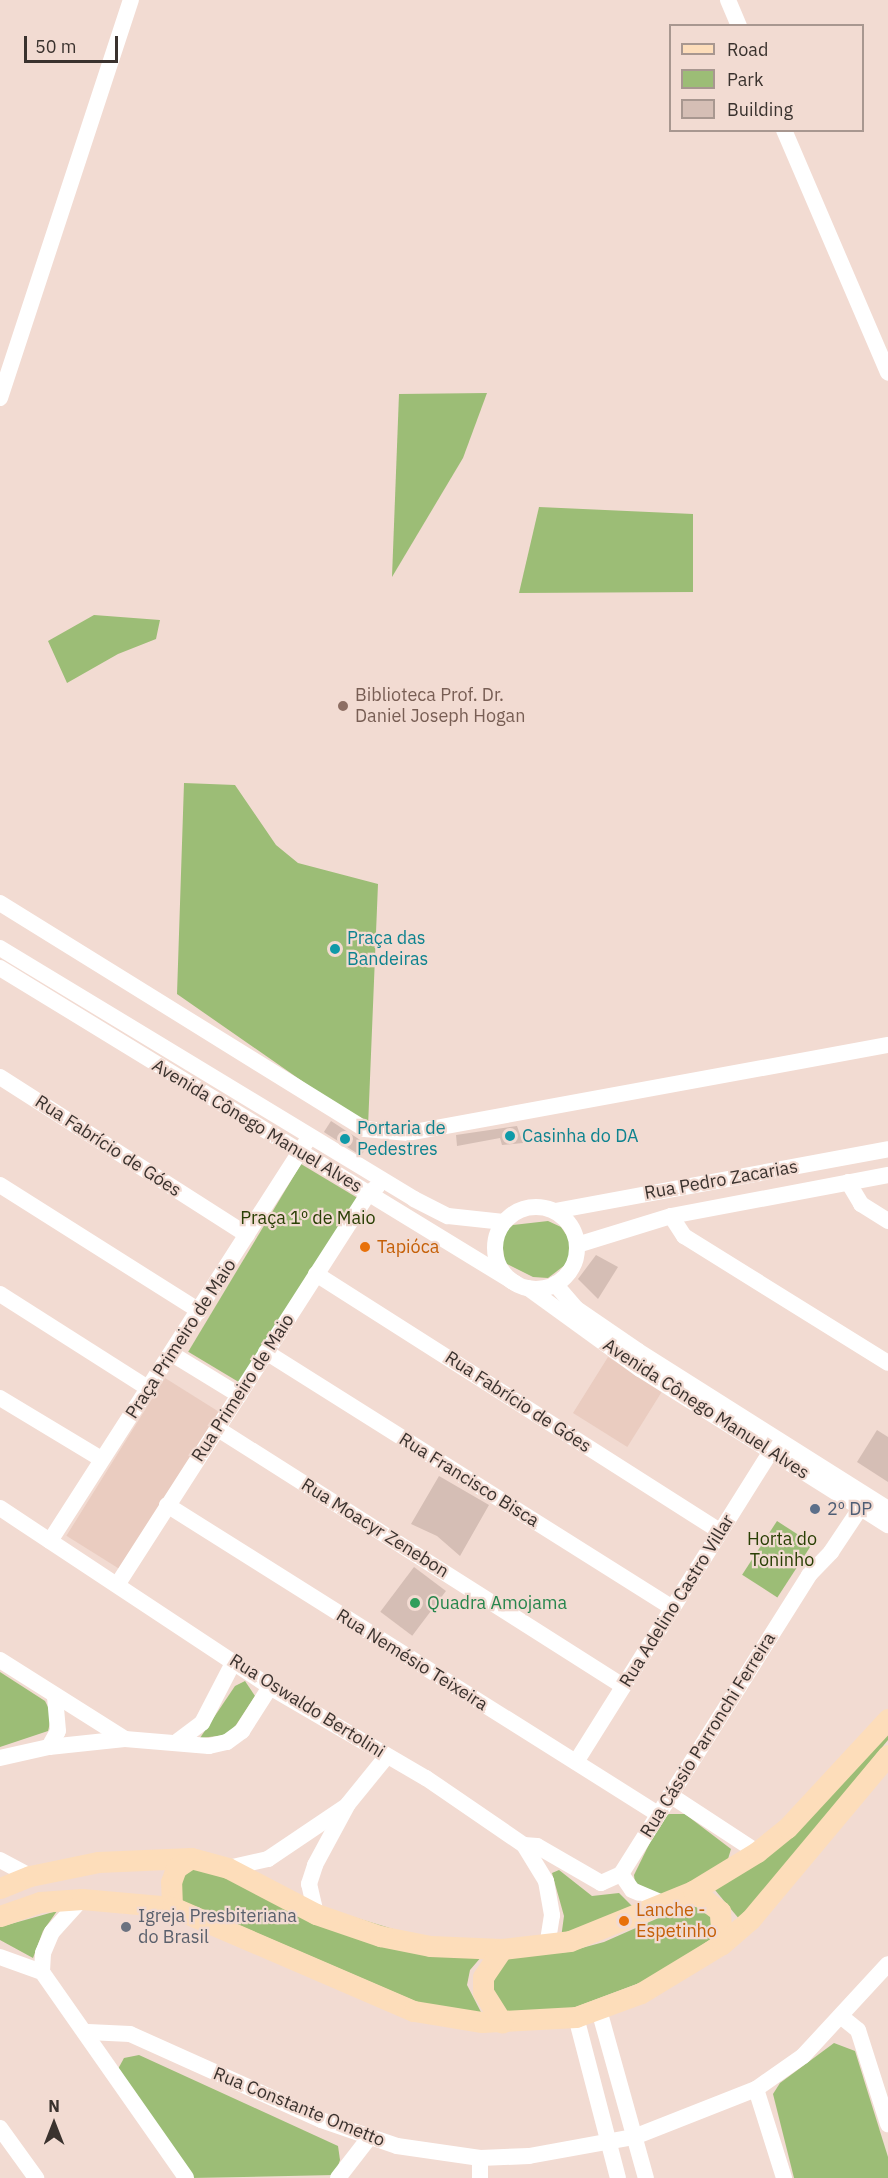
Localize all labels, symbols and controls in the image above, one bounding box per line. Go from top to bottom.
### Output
scale bar [27,24,122,62]
legend [669,24,864,132]
text: 50 m [35,35,77,58]
text: Road [727,38,768,61]
text: Park [727,68,763,91]
text: Building [727,98,793,121]
place label: Biblioteca Prof. Dr. Daniel Joseph Hogan [355,685,525,728]
marker: Biblioteca Prof. Dr. Daniel Joseph Hogan [336,699,350,713]
place label: Praça das Bandeiras [347,928,428,970]
marker: Praça das Bandeiras [328,942,342,956]
street label: Avenida Cônego Manuel Alves [148,1055,366,1197]
street label: Rua Fabrício de Góes [31,1091,185,1201]
place label: Portaria de Pedestres [357,1118,446,1160]
place label: Casinha do DA [522,1125,639,1147]
marker: Casinha do DA [503,1129,517,1143]
marker: Portaria de Pedestres [338,1132,352,1146]
street label: Rua Pedro Zacarias [643,1156,799,1204]
park label: Praça 1º de Maio [240,1207,376,1229]
place label: Tapióca [377,1236,439,1258]
marker: Tapióca [358,1240,372,1254]
street label: Praça Primeiro de Maio [121,1255,241,1423]
street label: Rua Primeiro de Maio [187,1310,299,1466]
street label: Avenida Cônego Manuel Alves [599,1334,813,1484]
street label: Rua Fabrício de Góes [441,1347,595,1457]
street label: Rua Francisco Bisca [395,1428,543,1532]
street label: Rua Moacyr Zenebon [297,1474,453,1582]
place label: 2º DP [827,1498,872,1520]
marker: 2º DP [808,1502,822,1516]
street label: Rua Adelino Castro Villar [615,1511,739,1691]
park label: Horta do Toninho [747,1529,817,1572]
place label: Quadra Amojama [427,1592,567,1614]
marker: Quadra Amojama [408,1596,422,1610]
street label: Rua Nemésio Teixeira [332,1605,492,1715]
street label: Rua Cássio Parronchi Ferreira [636,1629,780,1841]
street label: Rua Oswaldo Bertolini [226,1650,388,1762]
place label: Lanche - Espetinho [636,1900,717,1942]
place label: Igreja Presbiteriana do Brasil [138,1906,297,1948]
marker: Lanche - Espetinho [617,1914,631,1928]
marker: Igreja Presbiteriana do Brasil [119,1920,133,1934]
street label: Rua Constante Ometto [210,2063,388,2151]
north arrow [24,2094,84,2154]
text: N [48,2096,60,2116]

